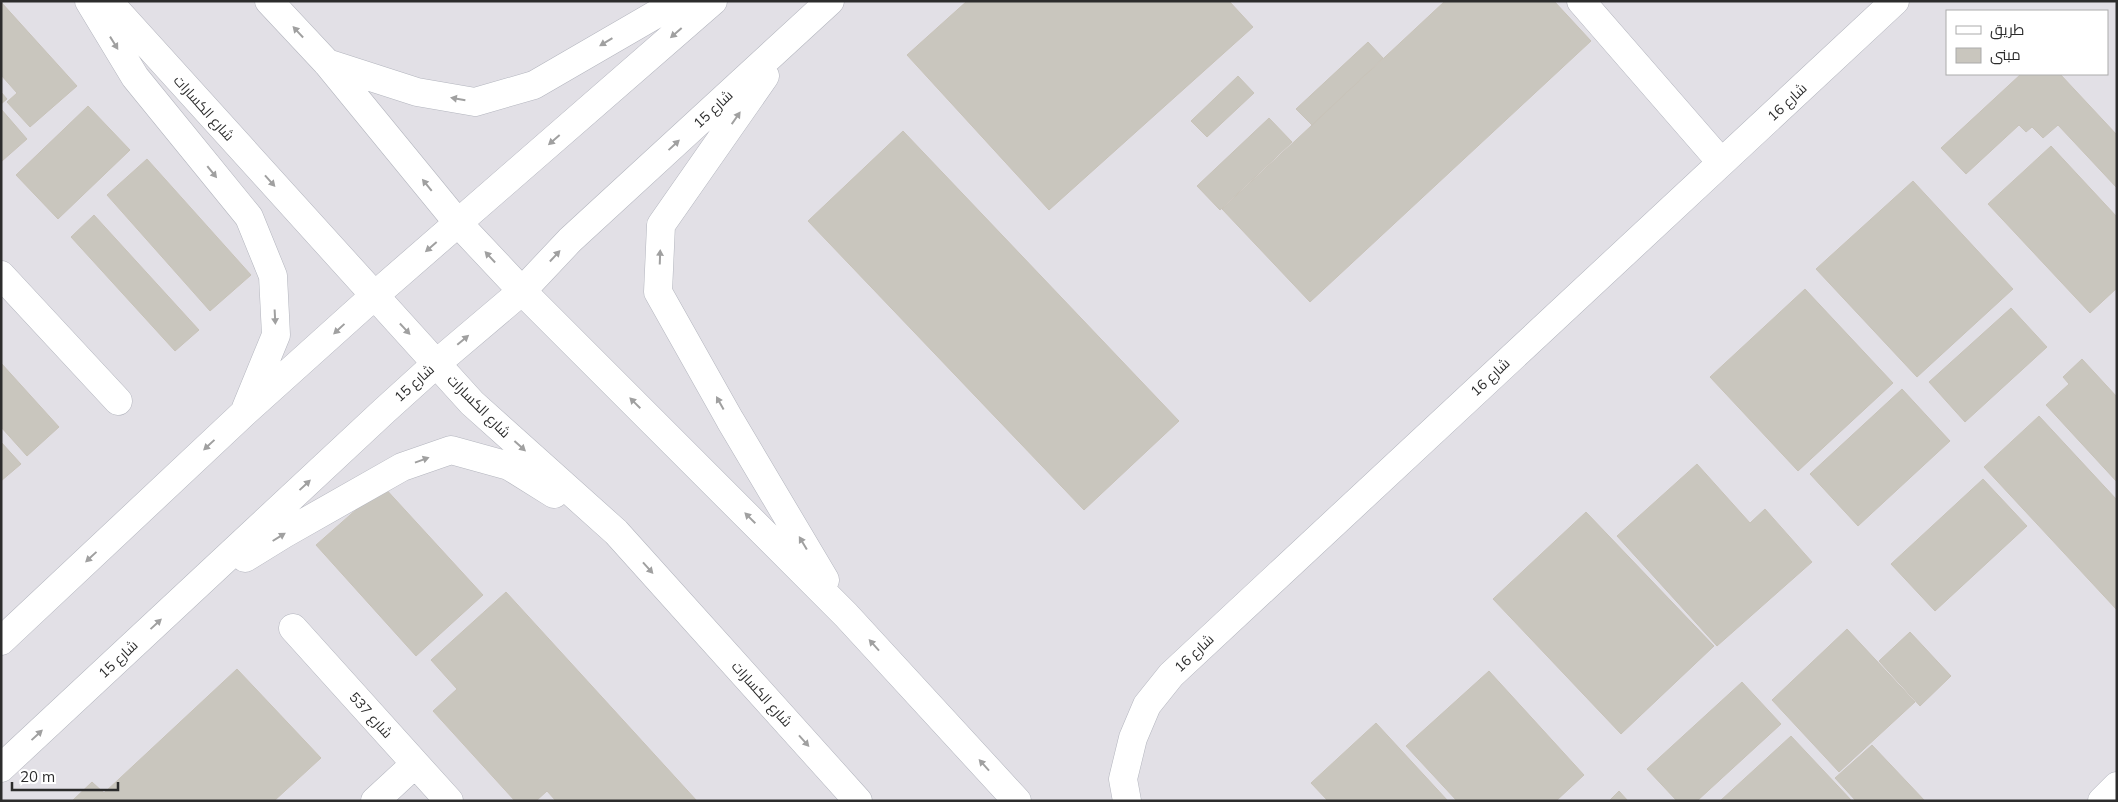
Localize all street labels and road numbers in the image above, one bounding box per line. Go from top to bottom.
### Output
street label: شارع الكسارات [170,71,238,145]
street label: شارع 16 [1763,79,1811,125]
street label: شارع 15 [689,86,737,132]
street label: شارع 16 [1466,354,1514,400]
street label: شارع 15 [390,360,438,406]
street label: شارع الكسارات [444,371,514,441]
street label: شارع 16 [1170,630,1218,676]
street label: شارع 15 [94,636,142,682]
street label: شارع الكسارات [728,657,796,731]
street label: شارع 537 [346,688,396,742]

